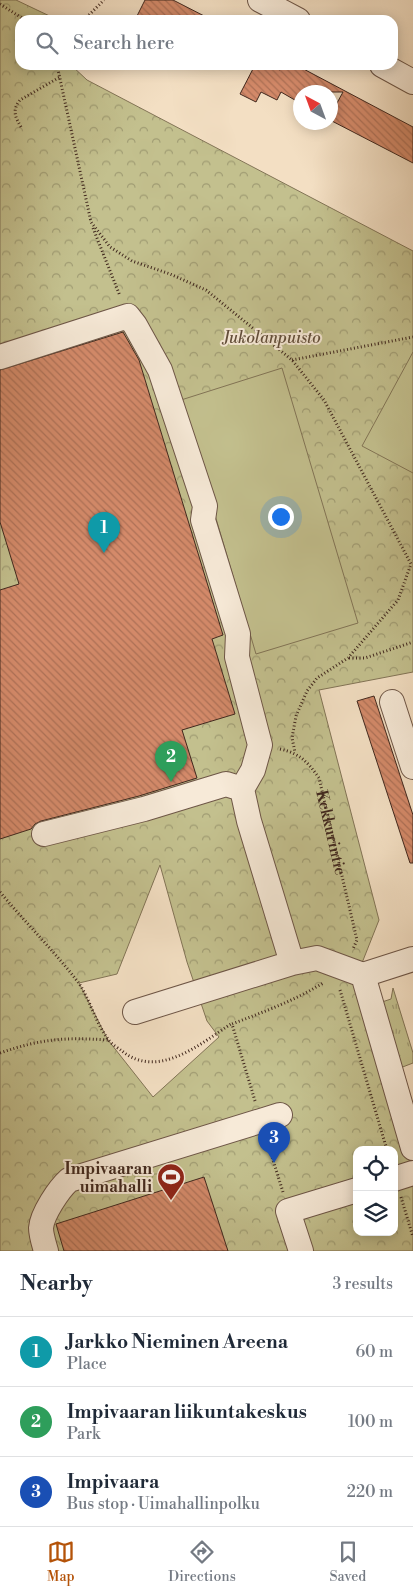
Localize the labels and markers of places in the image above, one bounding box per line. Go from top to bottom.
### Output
pin: 1 [88,512,120,553]
pin: 2 [155,741,187,782]
pin: 3 [258,1122,290,1163]
place label: Impivaaran uimahalli [65,1159,152,1197]
sports icon: Impivaaran uimahalli [156,1162,186,1201]

